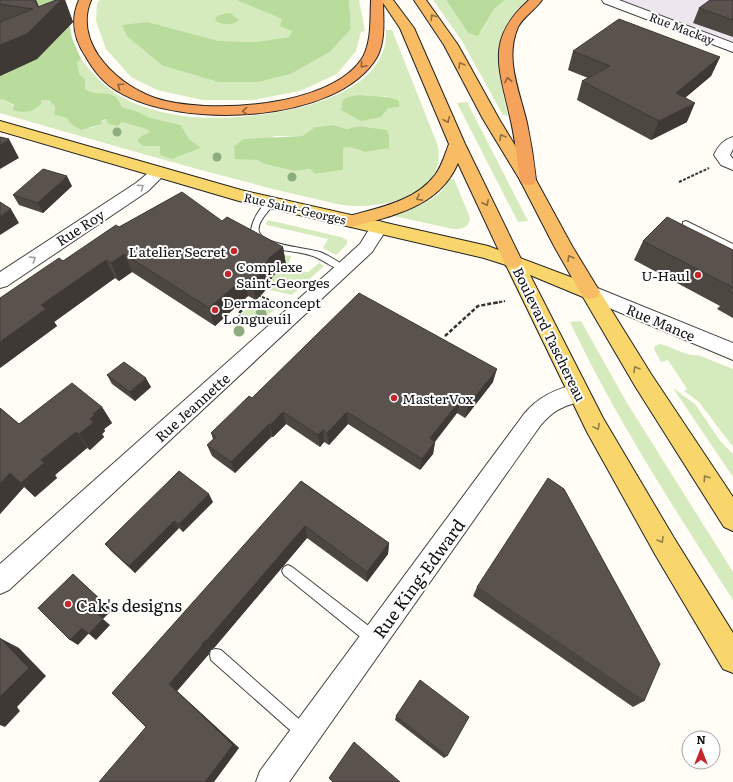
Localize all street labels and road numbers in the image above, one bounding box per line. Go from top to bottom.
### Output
street label: Rue Mackay [647,7,717,49]
street label: Rue Saint-Georges [242,187,348,229]
street label: Rue Roy [52,203,109,250]
street label: Boulevard Taschereau [509,263,591,405]
street label: Rue Mance [623,299,699,345]
street label: Rue Jeannette [150,368,234,446]
street label: Rue King-Edward [366,513,470,643]

